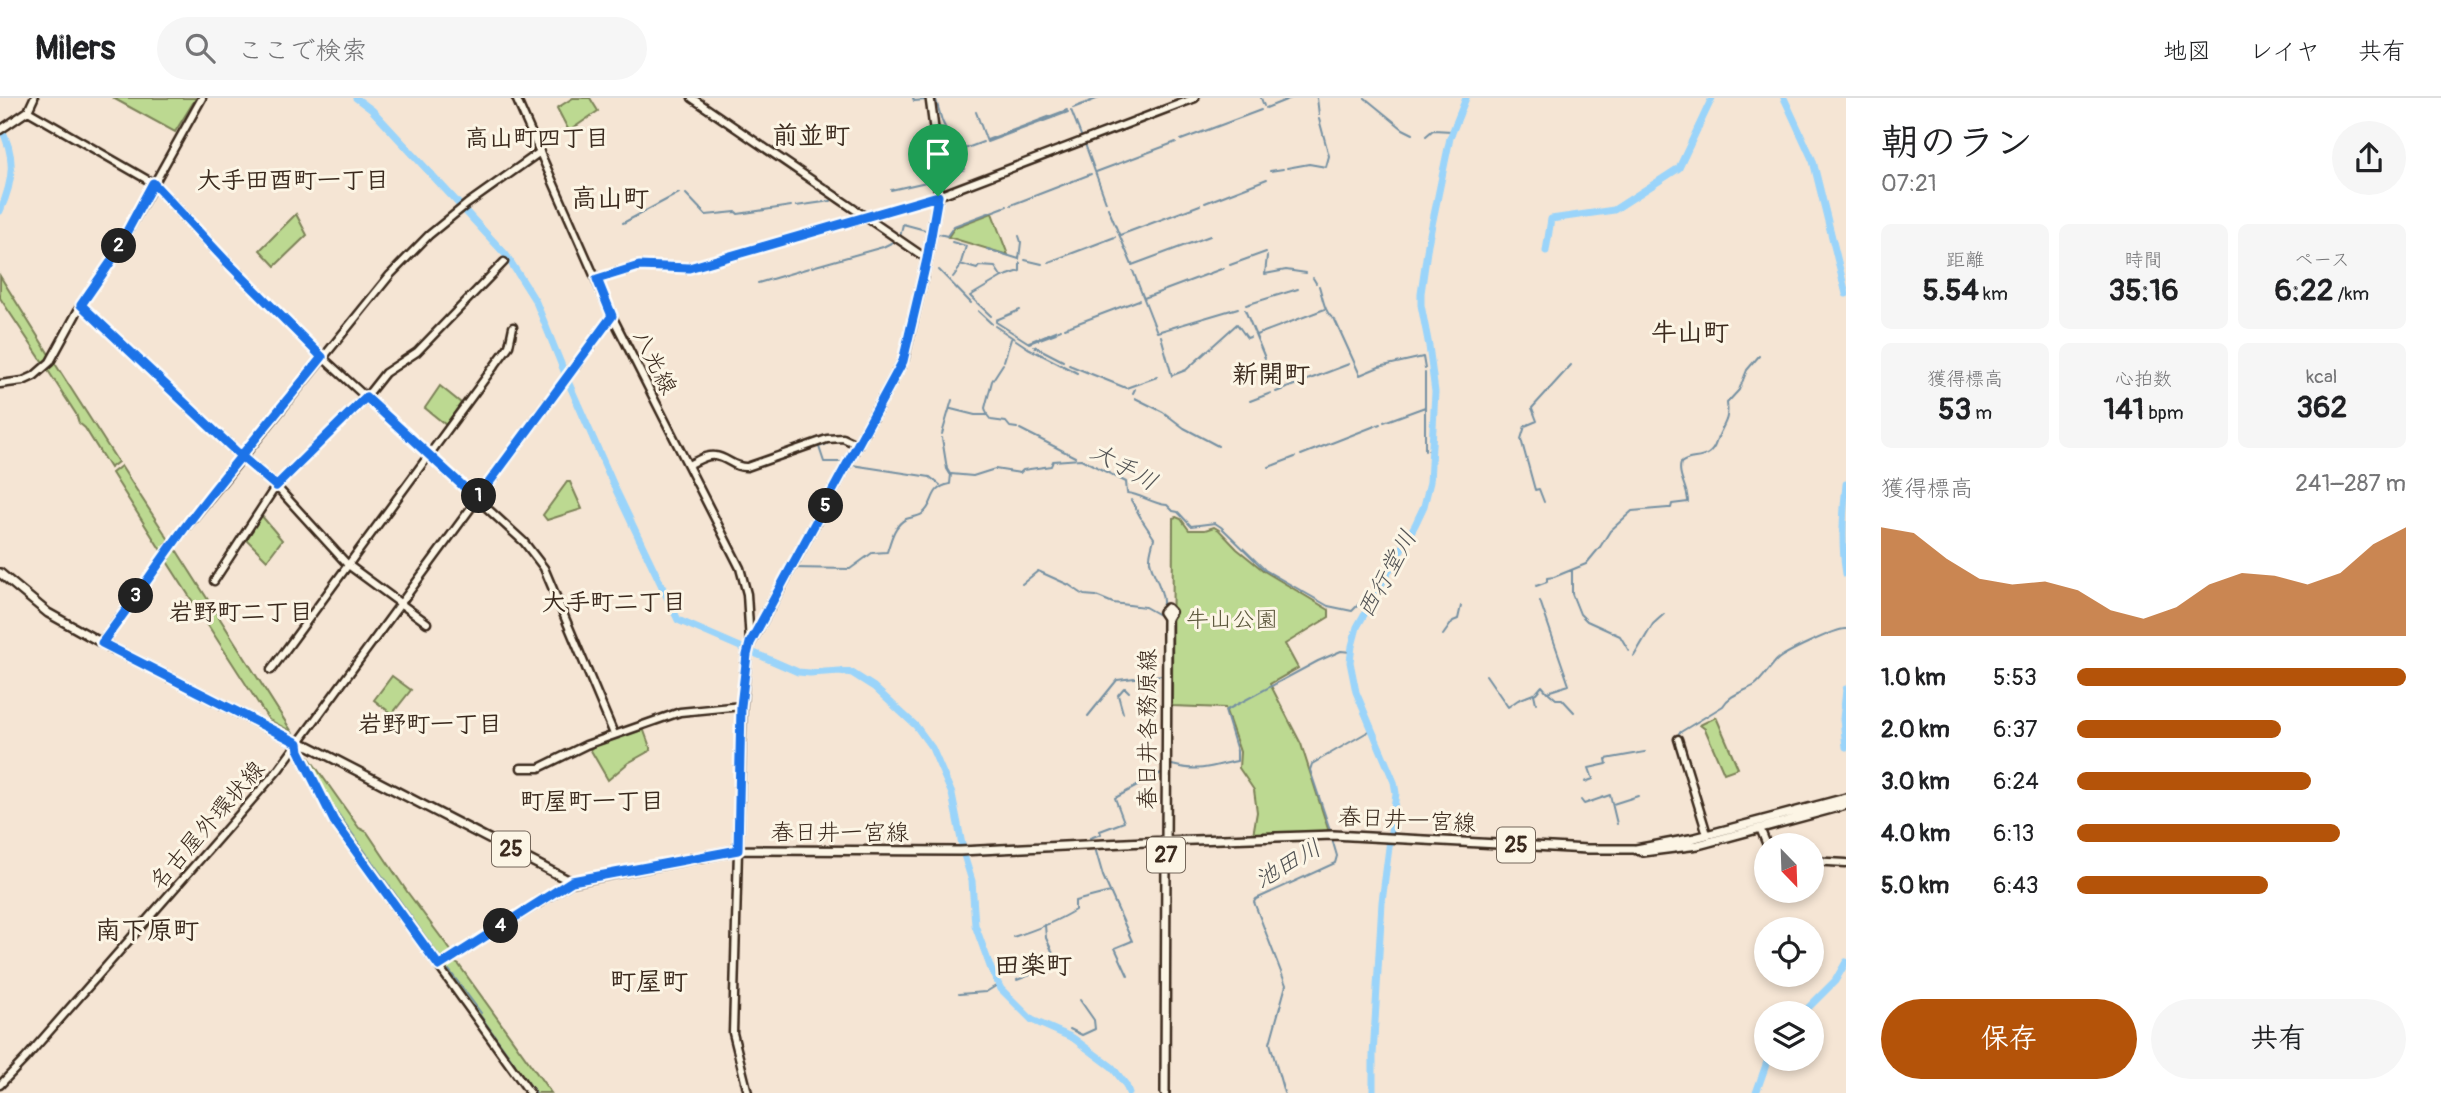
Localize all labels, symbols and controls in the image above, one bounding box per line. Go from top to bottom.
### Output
search box [157,17,647,80]
text: Milers [35,28,115,69]
icon: search [181,29,219,67]
text: ここで検索 [237,35,367,67]
text: 地図 [2163,37,2211,66]
text: レイヤ [2249,37,2320,66]
text: 共有 [2358,37,2406,66]
text: 朝のラン [1881,119,2033,167]
district label: 前並町 [772,120,850,152]
button: share [2332,121,2406,195]
district label: 高山町四丁目 [465,124,609,153]
pin [908,124,968,196]
icon: arrive [919,135,957,173]
district label: 大手田酉町一丁目 [197,166,389,195]
text: 07:21 [1881,169,1937,198]
district label: 高山町 [571,183,649,215]
pin: 2 [102,228,136,264]
text: 2 [113,233,124,257]
text: 距離 [1946,248,1984,272]
text: 時間 [2124,248,2163,272]
text: ペース [2294,248,2350,272]
text: 5.54 [1922,272,1979,309]
text: 35:16 [2108,272,2179,309]
text: 6:22 [2274,272,2333,309]
text: km [1979,282,2008,306]
text: /km [2333,282,2369,306]
district label: 牛山町 [1651,317,1729,349]
street label: 八光線 [626,325,684,399]
district label: 新開町 [1232,359,1310,391]
text: kcal [2306,365,2337,389]
text: 獲得標高 [1927,367,2003,391]
text: 心拍数 [2115,367,2172,391]
text: 362 [2296,389,2347,426]
text: 53 [1938,391,1971,428]
text: 141 [2103,391,2144,428]
text: m [1971,401,1992,425]
text: bpm [2144,401,2184,425]
water label: 大手川 [1085,437,1163,497]
text: 241–287 m [2295,469,2406,498]
text: 獲得標高 [1881,474,1973,503]
pin: 1 [462,478,496,514]
text: 1 [475,483,482,507]
pin: 5 [808,488,844,524]
text: 5 [820,493,831,517]
water label: 西行堂川 [1351,525,1423,623]
pin: 3 [118,578,154,614]
text: 3 [130,583,141,607]
district label: 大手町二丁目 [542,588,686,617]
district label: 岩野町二丁目 [169,598,313,627]
park label: 牛山公園 [1186,605,1278,634]
street label: 春日井各務原線 [1133,649,1162,810]
text: 1.0 km [1881,663,1946,692]
text: 5:53 [1993,663,2037,692]
district label: 岩野町一丁目 [358,710,502,739]
text: 2.0 km [1881,715,1950,744]
text: 6:37 [1993,715,2038,744]
street label: 名古屋外環状線 [143,755,271,895]
text: 3.0 km [1881,767,1950,796]
text: 6:24 [1993,767,2039,796]
district label: 町屋町一丁目 [520,787,664,816]
street label: 春日井一宮線 [1337,802,1477,838]
street label: 春日井一宮線 [771,818,909,847]
text: 4.0 km [1881,819,1950,848]
text: 6:13 [1993,819,2034,848]
road number: 25 [1497,828,1535,862]
road number: 25 [492,832,530,866]
water label: 池田川 [1250,833,1326,895]
north arrow [1754,833,1824,903]
map controls [1754,833,1824,1071]
road number: 27 [1147,838,1185,872]
text: 5.0 km [1881,871,1949,900]
text: 6:43 [1993,871,2039,900]
pin: 4 [484,908,518,944]
text: 4 [495,913,506,937]
district label: 南下原町 [95,915,199,947]
button: locate [1754,917,1824,987]
district label: 田楽町 [994,950,1072,982]
district label: 町屋町 [610,966,688,998]
button: 保存 [1881,999,2137,1079]
button: 共有 [2151,999,2406,1079]
button: layers [1754,1001,1824,1071]

